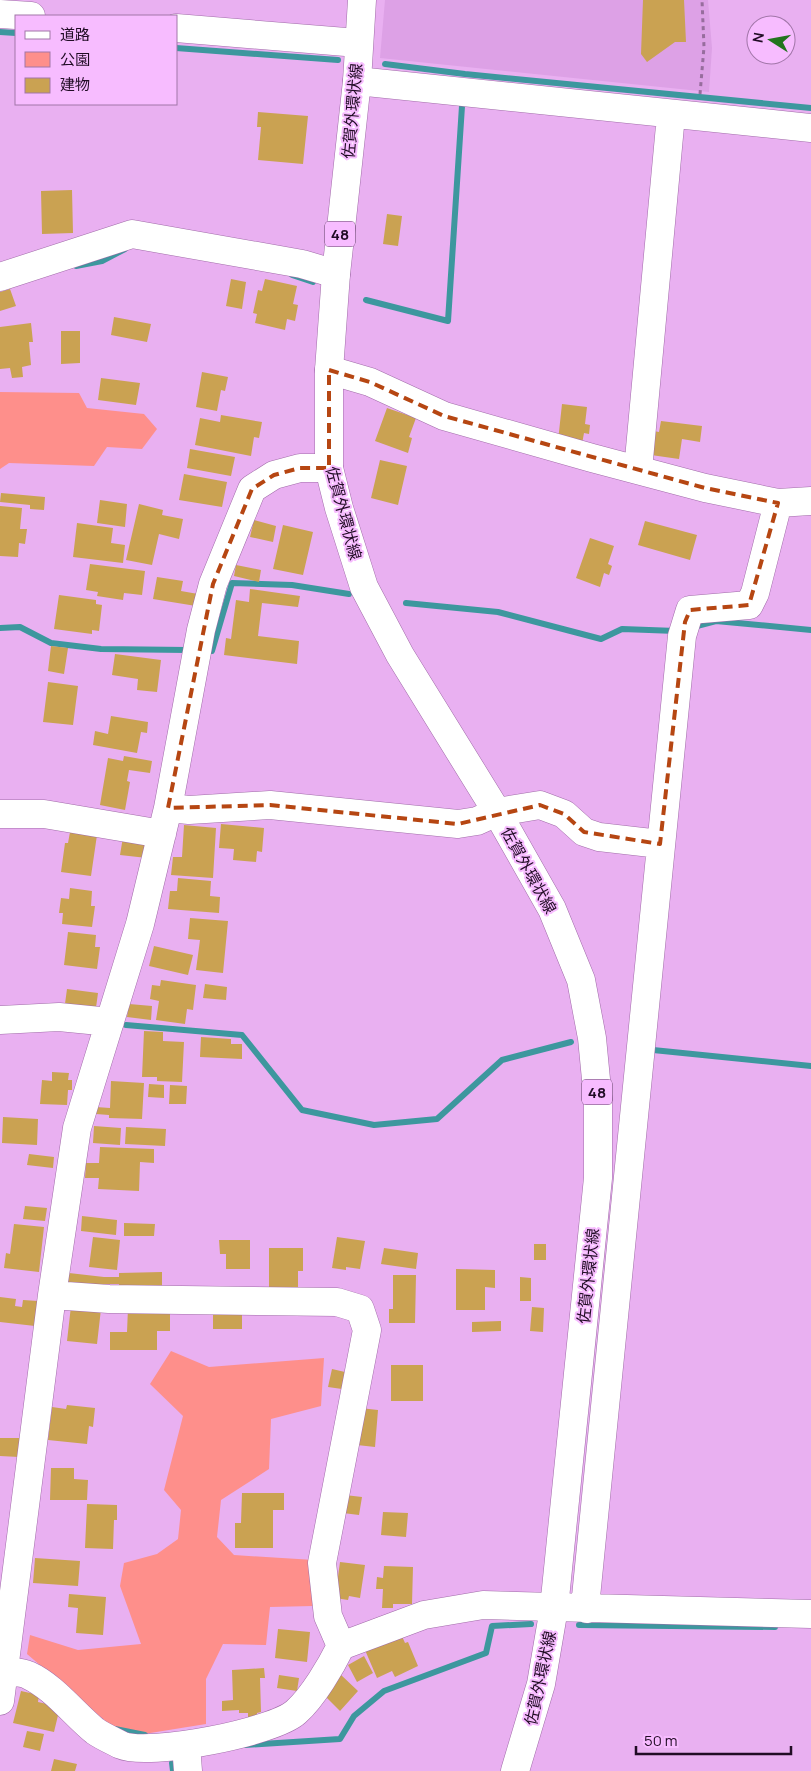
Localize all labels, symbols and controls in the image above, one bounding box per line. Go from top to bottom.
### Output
legend [15,15,178,105]
north arrow [746,15,796,65]
text: 道路 [60,24,90,45]
text: N [747,31,768,44]
text: 公園 [60,49,90,70]
street label: 佐賀外環状線 [337,62,367,160]
text: 建物 [60,74,90,95]
road number: 48 [325,222,355,246]
street label: 佐賀外環状線 [321,464,367,562]
street label: 佐賀外環状線 [496,823,562,917]
road number: 48 [582,1080,612,1104]
street label: 佐賀外環状線 [572,1227,604,1325]
street label: 佐賀外環状線 [519,1629,561,1727]
scale bar [636,1724,791,1756]
text: 50 m [644,1730,678,1751]

